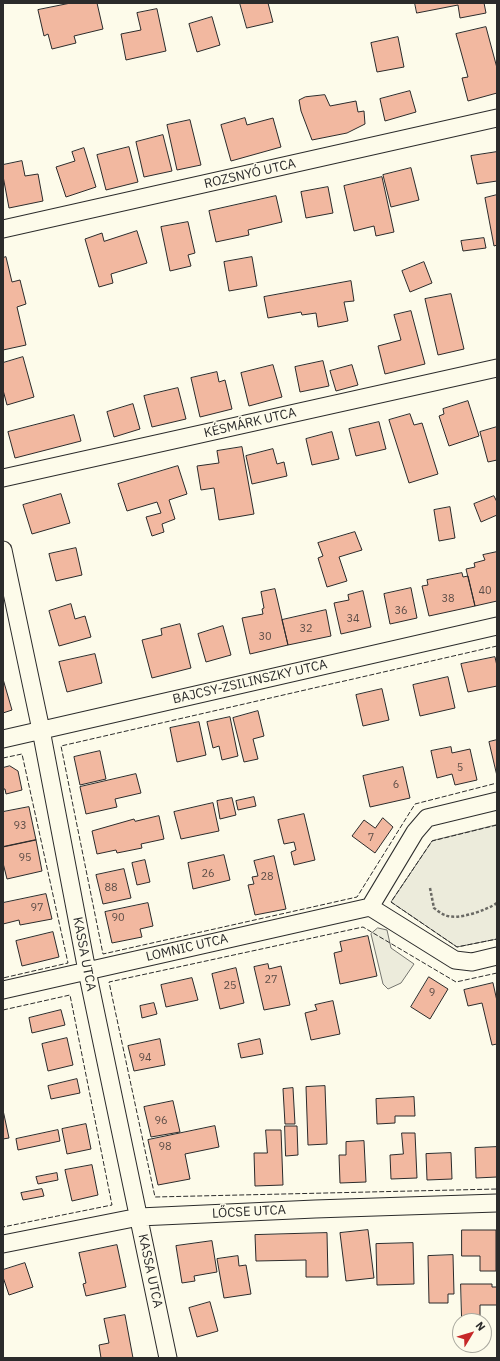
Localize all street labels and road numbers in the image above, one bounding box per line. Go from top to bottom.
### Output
street label: ROZSNYÓ UTCA [203,156,297,192]
street label: KÉSMÁRK UTCA [202,405,298,441]
street label: BAJCSY-ZSILINSZKY UTCA [171,657,329,707]
street label: KASSA UTCA [69,916,99,992]
street label: LOMNIC UTCA [144,931,230,965]
street label: LŐCSE UTCA [212,1202,286,1222]
street label: KASSA UTCA [135,1233,165,1309]

